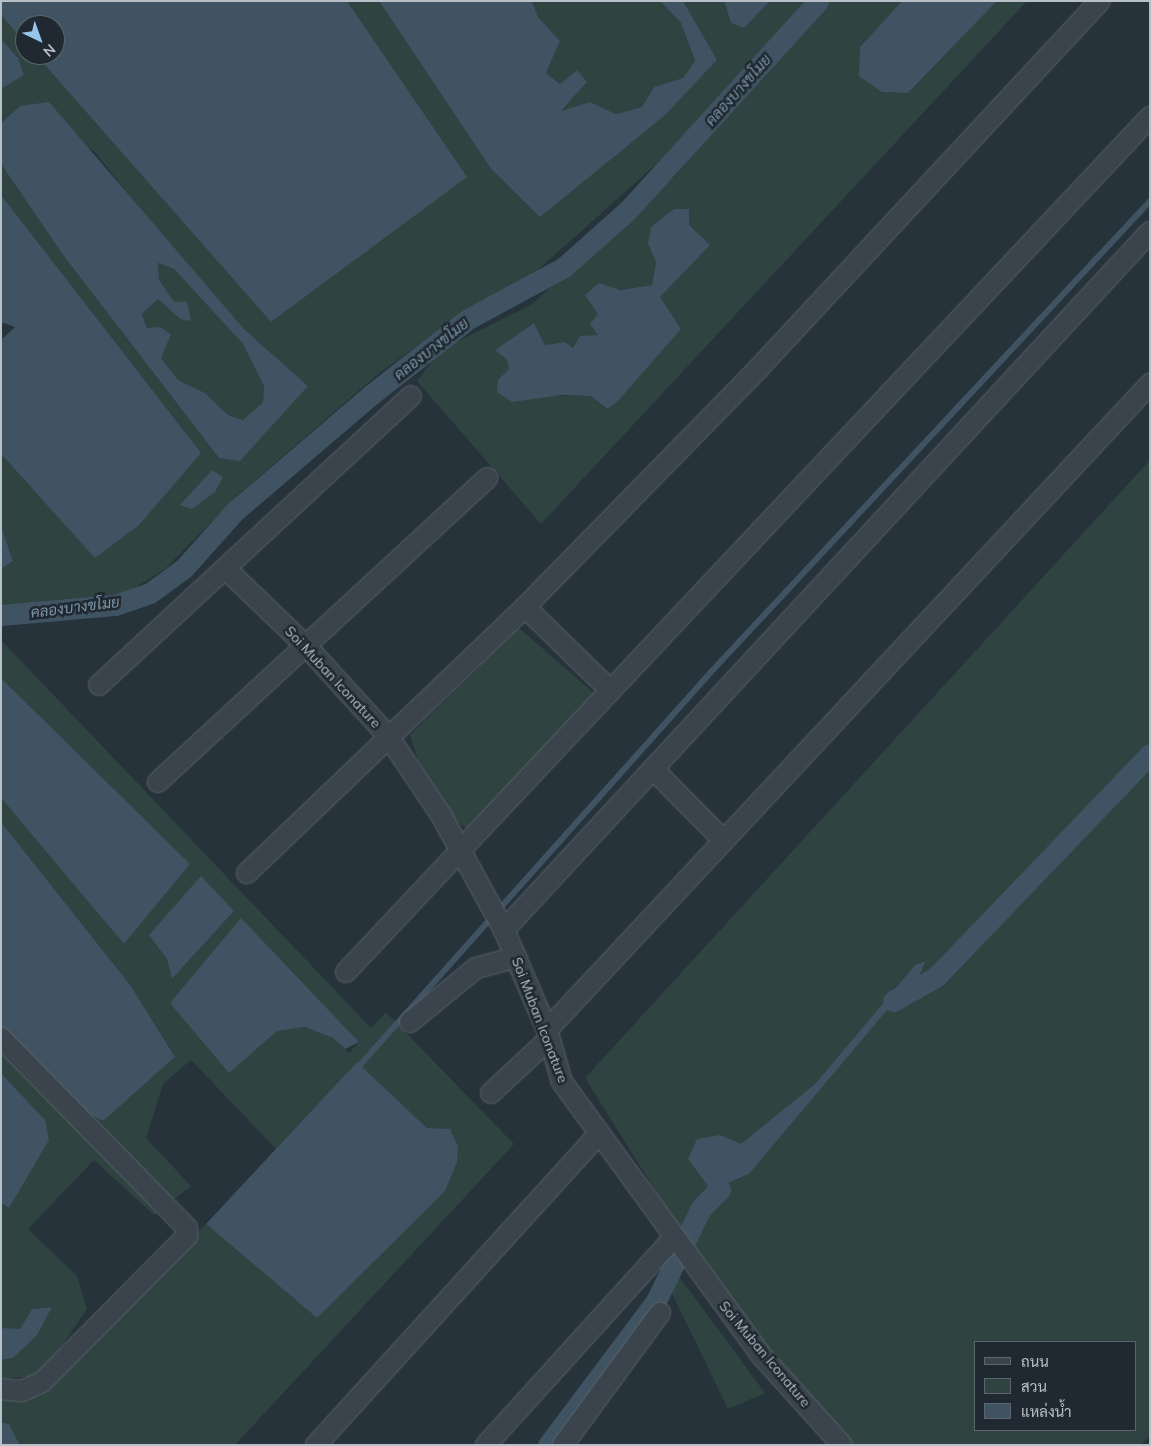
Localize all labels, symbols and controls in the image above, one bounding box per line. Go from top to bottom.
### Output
north arrow [15,15,65,65]
text: N [39,40,59,61]
water label: คลองบางขโมย [701,51,775,129]
water label: คลองบางขโมย [390,314,472,384]
water label: คลองบางขโมย [29,593,121,621]
street label: Soi Muban Iconature [281,623,385,731]
street label: Soi Muban Iconature [508,955,572,1085]
street label: Soi Muban Iconature [716,1298,814,1410]
legend [974,1341,1136,1431]
text: ถนน [1021,1352,1049,1371]
text: สวน [1021,1377,1047,1396]
text: แหล่งน้ำ [1021,1402,1072,1421]

